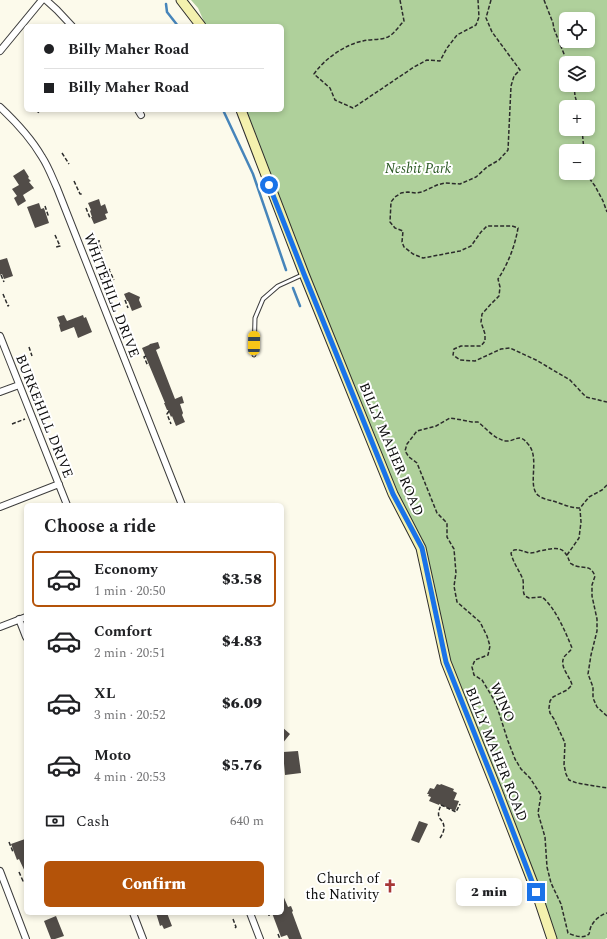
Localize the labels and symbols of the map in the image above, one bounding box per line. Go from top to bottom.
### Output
park label: Nesbit Park [385,158,452,179]
route start [260,176,278,194]
street label: WHITEHILL DRIVE [78,230,145,361]
car [248,331,260,355]
street label: BURKEHILL DRIVE [10,351,79,481]
street label: BILLY MAHER ROAD [354,379,429,519]
street label: WINO [484,679,521,726]
street label: BILLY MAHER ROAD [460,684,533,825]
place label: Church of the Nativity [306,868,380,905]
church icon: Church of the Nativity [382,878,398,894]
callout: 2 min [456,878,522,906]
route end [527,883,545,901]

